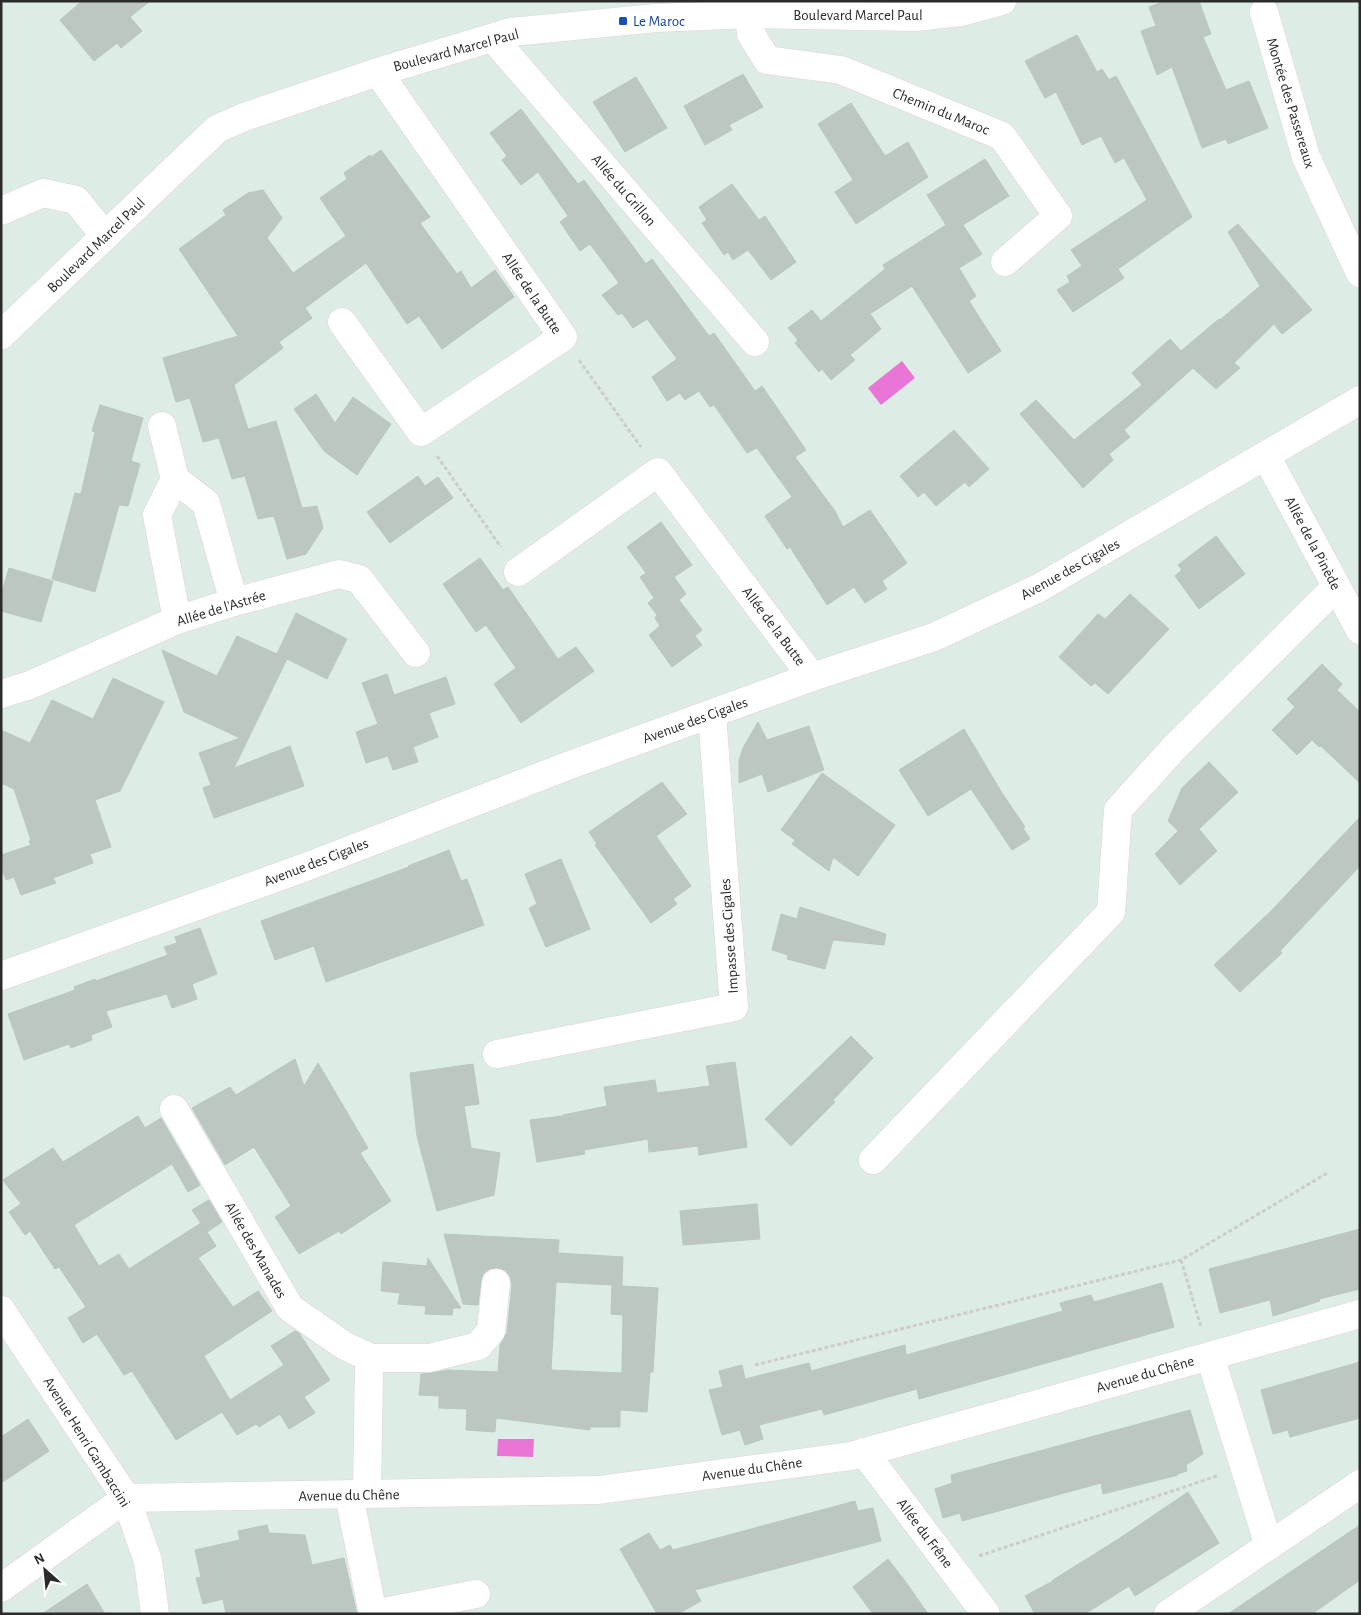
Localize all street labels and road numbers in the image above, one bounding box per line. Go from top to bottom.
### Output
street label: Boulevard Marcel Paul [793,8,923,23]
street label: Boulevard Marcel Paul [392,26,521,74]
street label: Montée des Passereaux [1264,36,1318,170]
street label: Chemin du Maroc [890,85,991,138]
street label: Allée du Grillon [588,152,659,229]
street label: Boulevard Marcel Paul [45,195,148,296]
street label: Allée de la Butte [499,250,564,337]
street label: Allée de la Pinède [1282,494,1343,592]
street label: Avenue des Cigales [1018,536,1122,603]
street label: Allée de la Butte [739,584,808,669]
street label: Allée de l'Astrée [175,588,268,629]
street label: Avenue des Cigales [641,695,750,746]
street label: Avenue des Cigales [262,836,370,889]
street label: Impasse des Cigales [718,878,741,994]
street label: Allée des Manades [222,1200,289,1301]
street label: Avenue du Chêne [1094,1353,1196,1396]
street label: Avenue Henri Gambaccini [40,1375,133,1510]
street label: Avenue du Chêne [701,1455,803,1484]
street label: Avenue du Chêne [298,1487,400,1504]
street label: Allée du Frêne [894,1496,956,1571]

